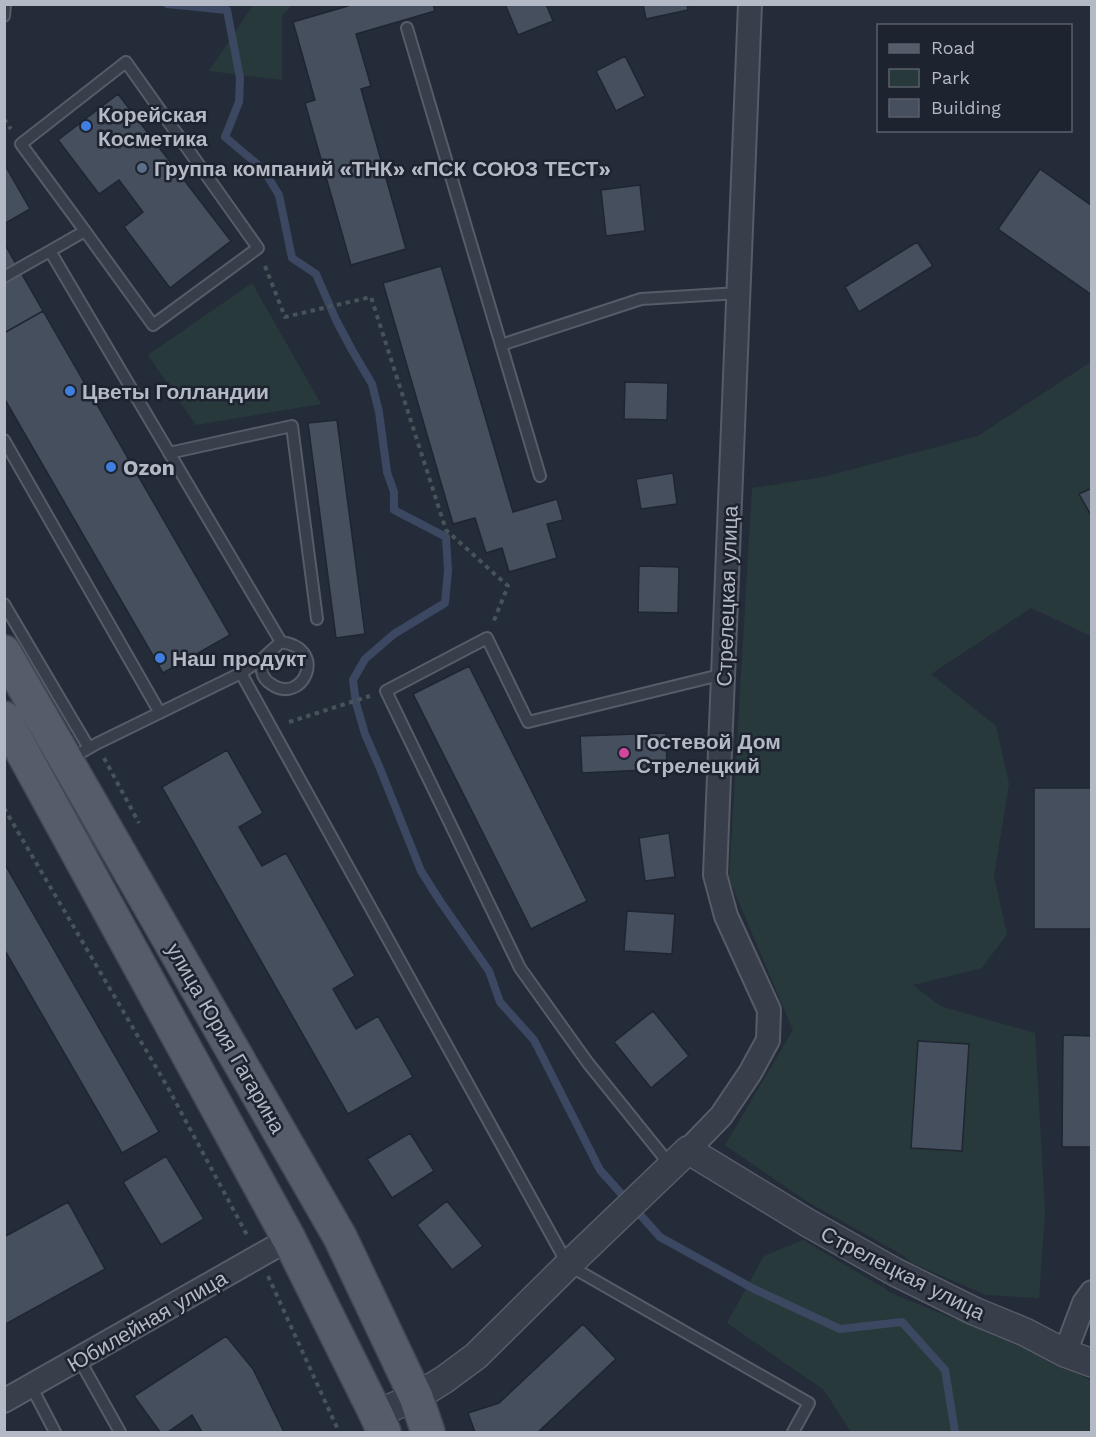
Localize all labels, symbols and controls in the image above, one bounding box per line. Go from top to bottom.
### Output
legend [877,24,1072,132]
text: Road [931,37,975,58]
text: Park [931,67,970,88]
text: Building [931,97,1001,118]
place label: Корейская Косметика [98,102,208,151]
marker: Корейская Косметика [79,119,93,133]
place label: Группа компаний «ТНК» «ПСК СОЮЗ ТЕСТ» [154,156,611,181]
marker: Группа компаний «ТНК» «ПСК СОЮЗ ТЕСТ» [135,161,149,175]
place label: Цветы Голландии [82,379,269,404]
marker: Цветы Голландии [63,384,77,398]
place label: Ozon [123,455,175,480]
marker: Ozon [104,460,118,474]
street label: Стрелецкая улица [711,505,743,687]
place label: Наш продукт [172,646,306,671]
marker: Наш продукт [153,651,167,665]
place label: Гостевой Дом Стрелецкий [636,729,781,778]
marker: Гостевой Дом Стрелецкий [617,746,631,760]
street label: улица Юрия Гагарина [161,938,291,1138]
street label: Стрелецкая улица [817,1221,990,1325]
street label: Юбилейная улица [63,1265,232,1377]

